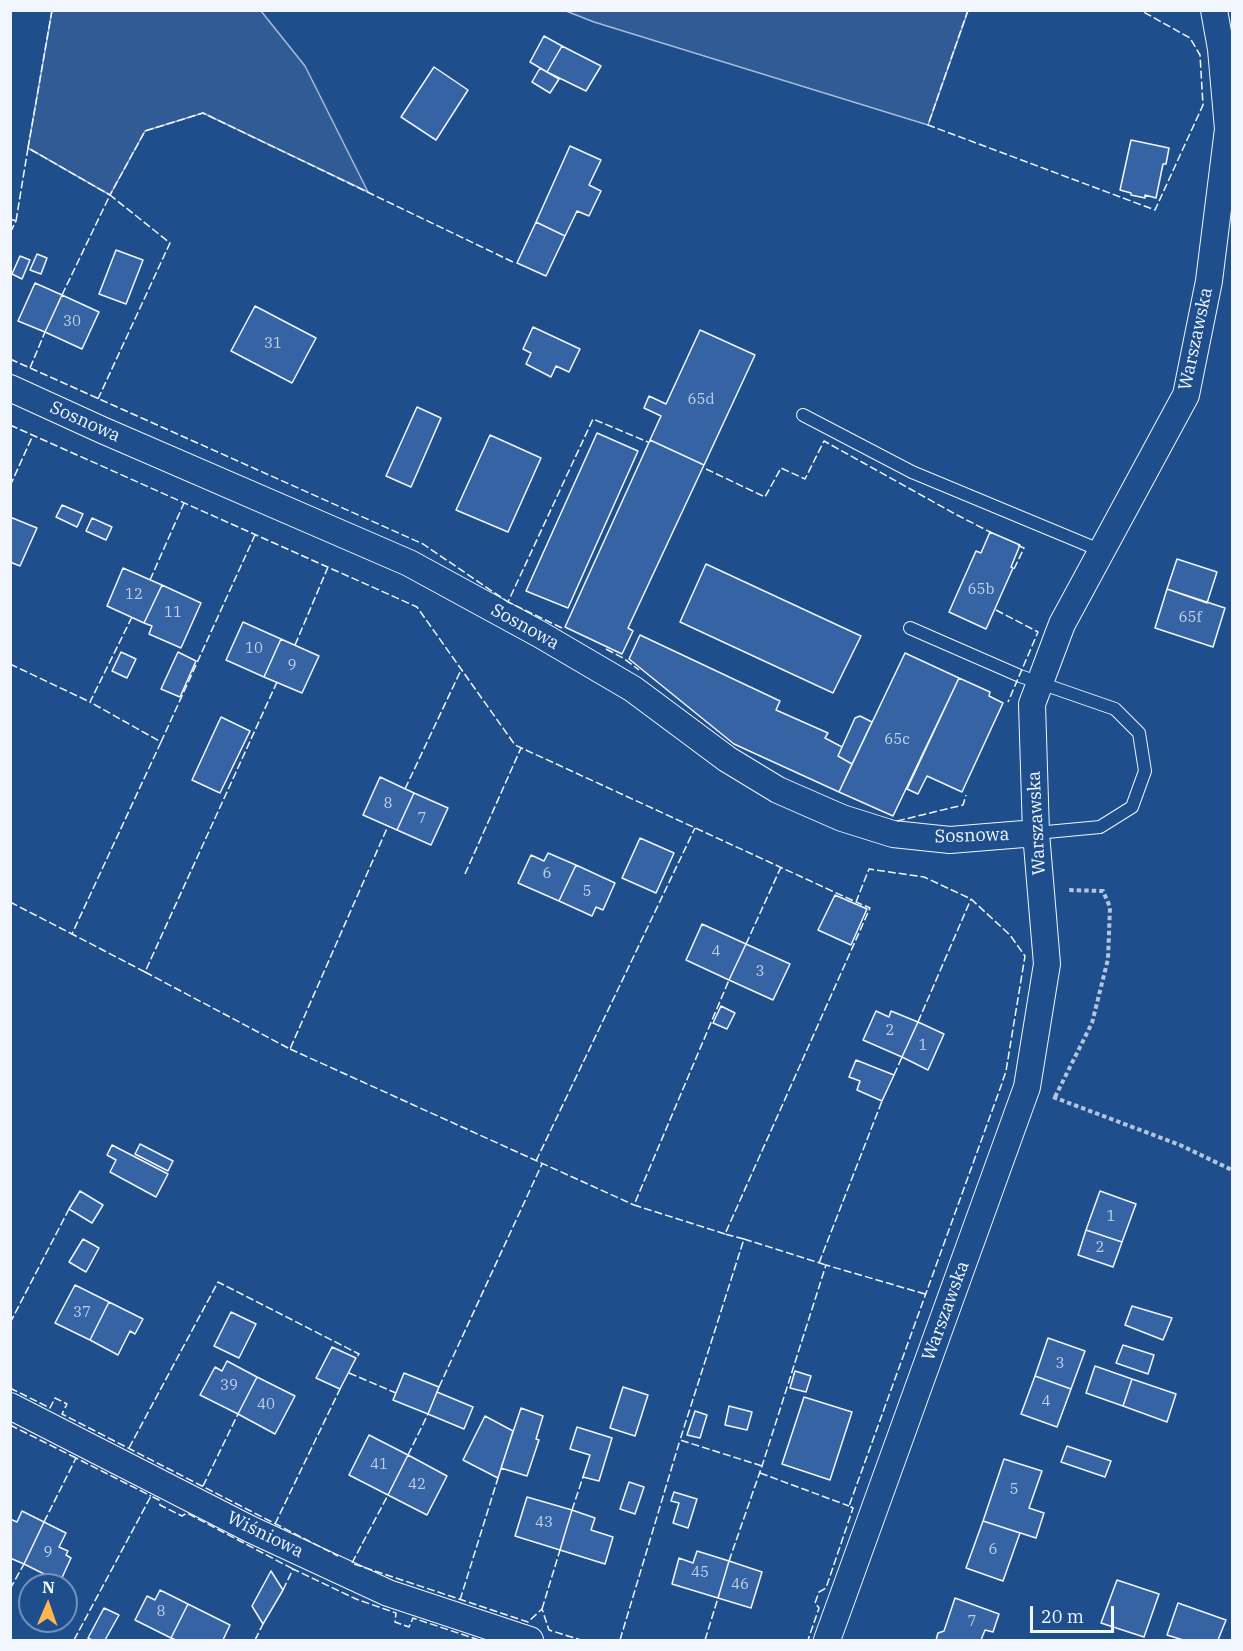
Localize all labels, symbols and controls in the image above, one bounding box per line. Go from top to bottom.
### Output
street label: Warszawska [1175,286,1217,392]
house number: 30 [63,313,81,331]
house number: 31 [264,335,282,353]
house number: 65d [687,391,715,409]
street label: Sosnowa [46,397,124,447]
house number: 65b [968,581,994,599]
house number: 12 [125,586,143,604]
street label: Sosnowa [487,599,563,655]
house number: 11 [164,604,182,622]
house number: 65f [1178,609,1202,627]
house number: 10 [245,640,263,658]
house number: 9 [288,657,296,675]
house number: 65c [884,731,910,749]
street label: Warszawska [1023,770,1051,876]
house number: 8 [384,795,392,813]
house number: 7 [418,810,426,828]
street label: Sosnowa [934,824,1010,848]
house number: 6 [543,865,551,883]
house number: 5 [583,883,591,901]
house number: 4 [712,943,720,961]
house number: 3 [756,963,764,981]
house number: 2 [886,1022,894,1040]
house number: 1 [919,1037,927,1055]
house number: 1 [1107,1208,1115,1226]
house number: 2 [1096,1239,1104,1257]
street label: Warszawska [918,1258,974,1364]
house number: 37 [73,1304,91,1322]
house number: 3 [1056,1355,1064,1373]
house number: 39 [220,1377,238,1395]
house number: 4 [1042,1393,1050,1411]
house number: 40 [257,1396,275,1414]
house number: 41 [370,1456,388,1474]
house number: 42 [408,1476,426,1494]
house number: 5 [1010,1481,1018,1499]
street label: Wiśniowa [223,1507,307,1563]
house number: 43 [535,1514,553,1532]
house number: 6 [989,1541,997,1559]
house number: 9 [44,1544,52,1562]
house number: 45 [691,1564,709,1582]
north arrow [18,1573,78,1633]
house number: 46 [731,1576,749,1594]
text: N [42,1577,55,1597]
scale bar [1033,1594,1117,1632]
house number: 8 [157,1603,165,1621]
text: 20 m [1041,1605,1084,1628]
house number: 7 [968,1613,976,1631]

